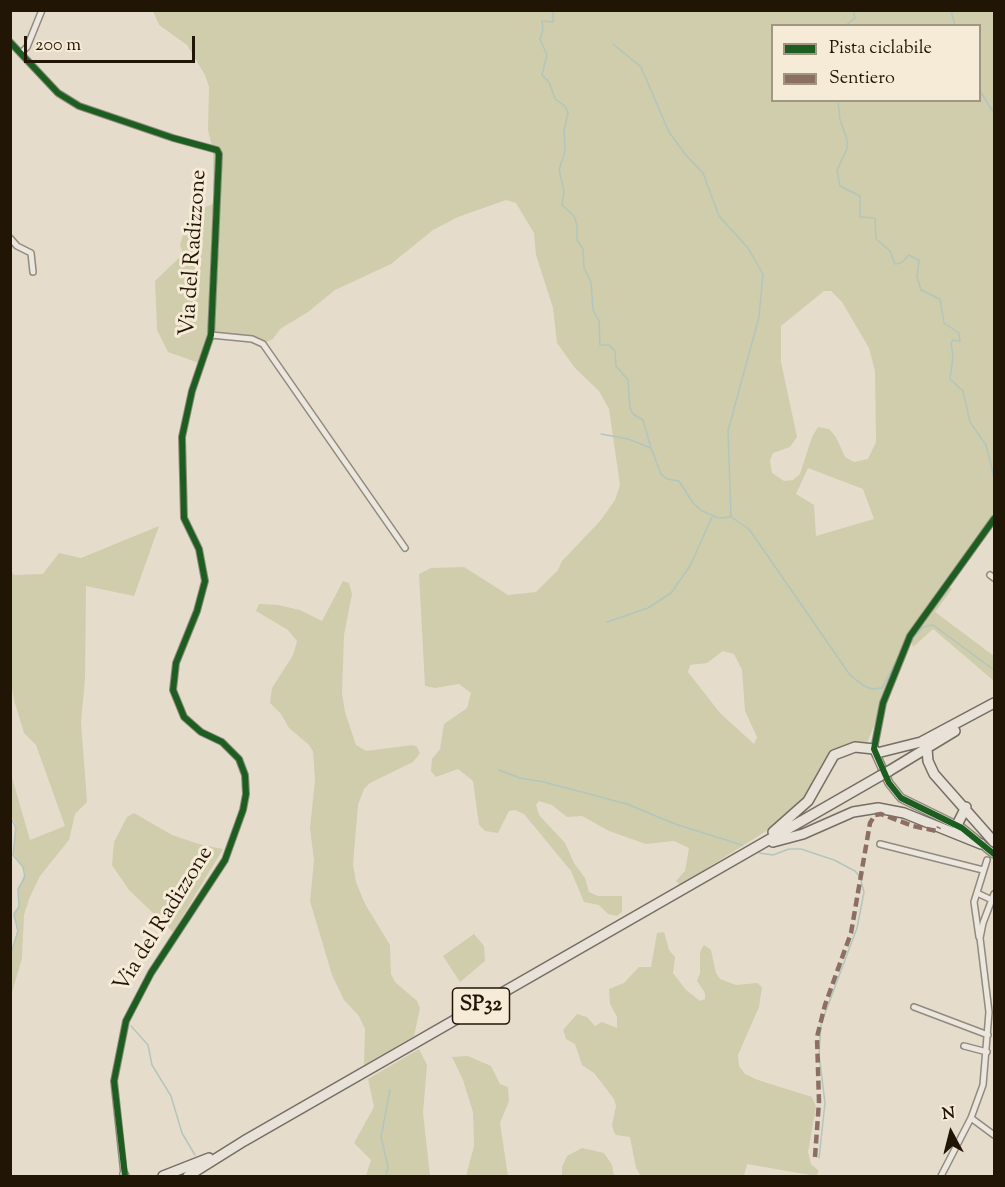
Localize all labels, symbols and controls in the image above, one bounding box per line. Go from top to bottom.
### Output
scale bar [27,24,198,62]
legend [771,24,981,102]
text: 200 m [35,33,81,59]
text: Pista ciclabile [829,36,932,62]
text: Sentiero [829,66,895,92]
street label: Via del Radizzone [176,169,214,337]
street label: Via del Radizzone [110,842,220,998]
road number: SP32 [452,988,510,1024]
text: N [941,1102,956,1127]
north arrow [921,1103,981,1163]

